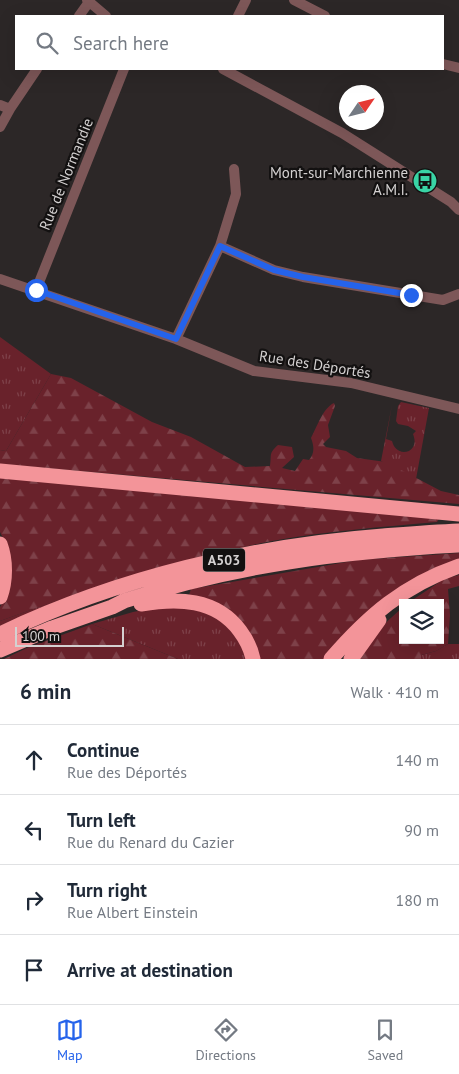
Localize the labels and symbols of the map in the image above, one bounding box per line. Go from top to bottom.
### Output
north arrow [339,85,384,130]
street label: Rue de Normandie [35,115,97,233]
place label: Mont-sur-Marchienne A.M.I. [270,163,408,199]
bus stop icon: Mont-sur-Marchienne A.M.I. [412,168,438,194]
route start [25,279,48,302]
route end [400,284,423,307]
street label: Rue des Déportés [258,346,372,382]
road number: A503 [203,548,245,572]
scale bar [15,624,124,647]

